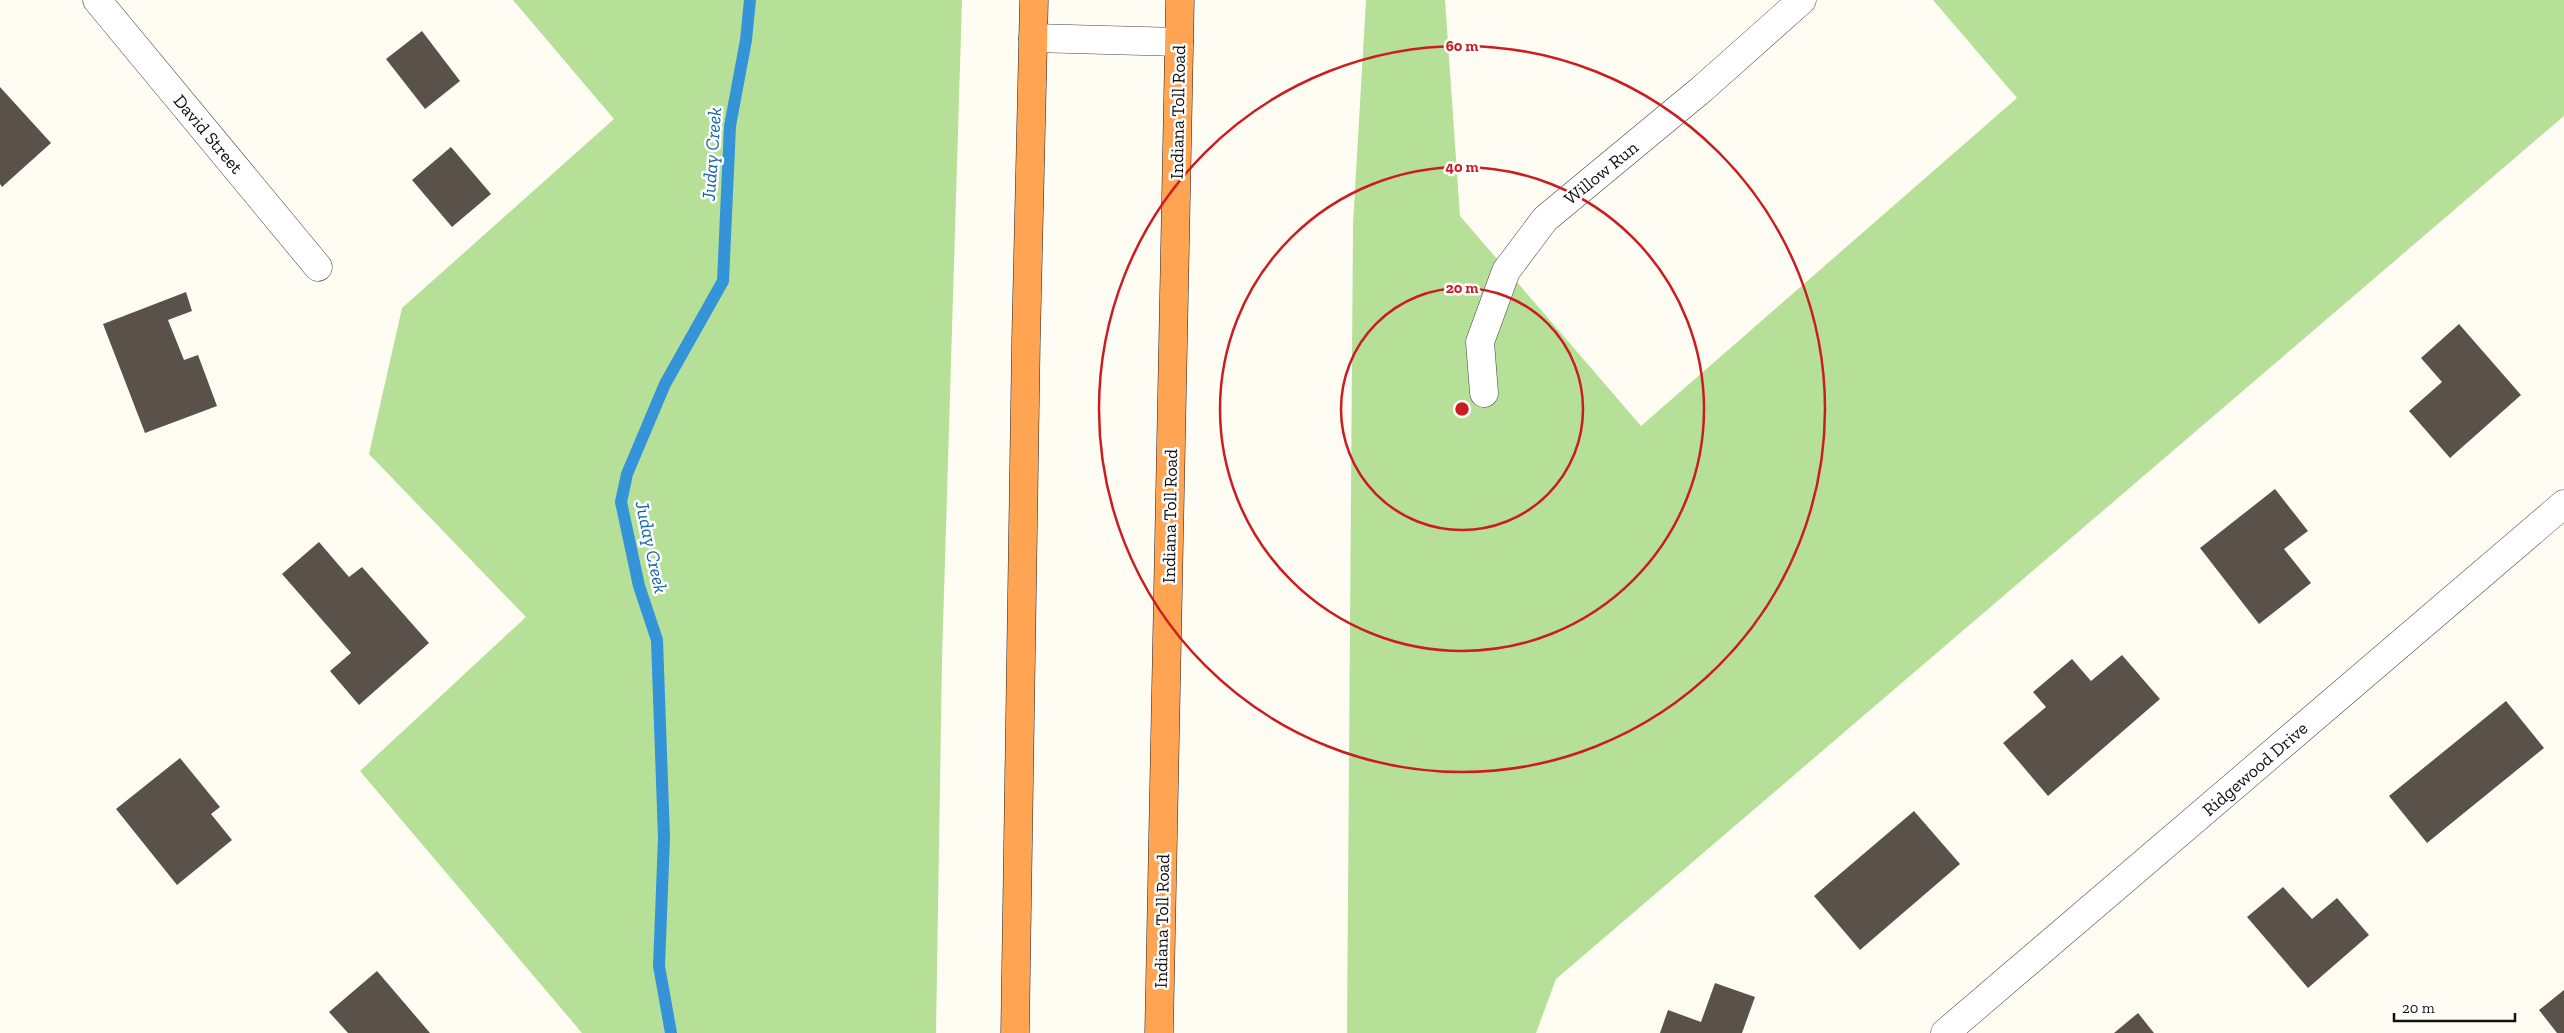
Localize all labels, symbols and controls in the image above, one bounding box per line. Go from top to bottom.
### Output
text: 60 m [1446,37,1478,55]
street label: Indiana Toll Road [1166,45,1190,179]
street label: David Street [169,90,248,178]
water label: Juday Creek [697,106,726,203]
street label: Willow Run [1559,136,1643,210]
text: 40 m [1445,158,1479,176]
text: 20 m [1446,279,1478,297]
centre of rings [1453,400,1471,418]
street label: Indiana Toll Road [1158,449,1182,583]
water label: Juday Creek [630,498,673,595]
street label: Ridgewood Drive [2198,717,2312,821]
street label: Indiana Toll Road [1150,854,1174,988]
scale bar [2394,990,2515,1022]
text: 20 m [2402,999,2435,1017]

